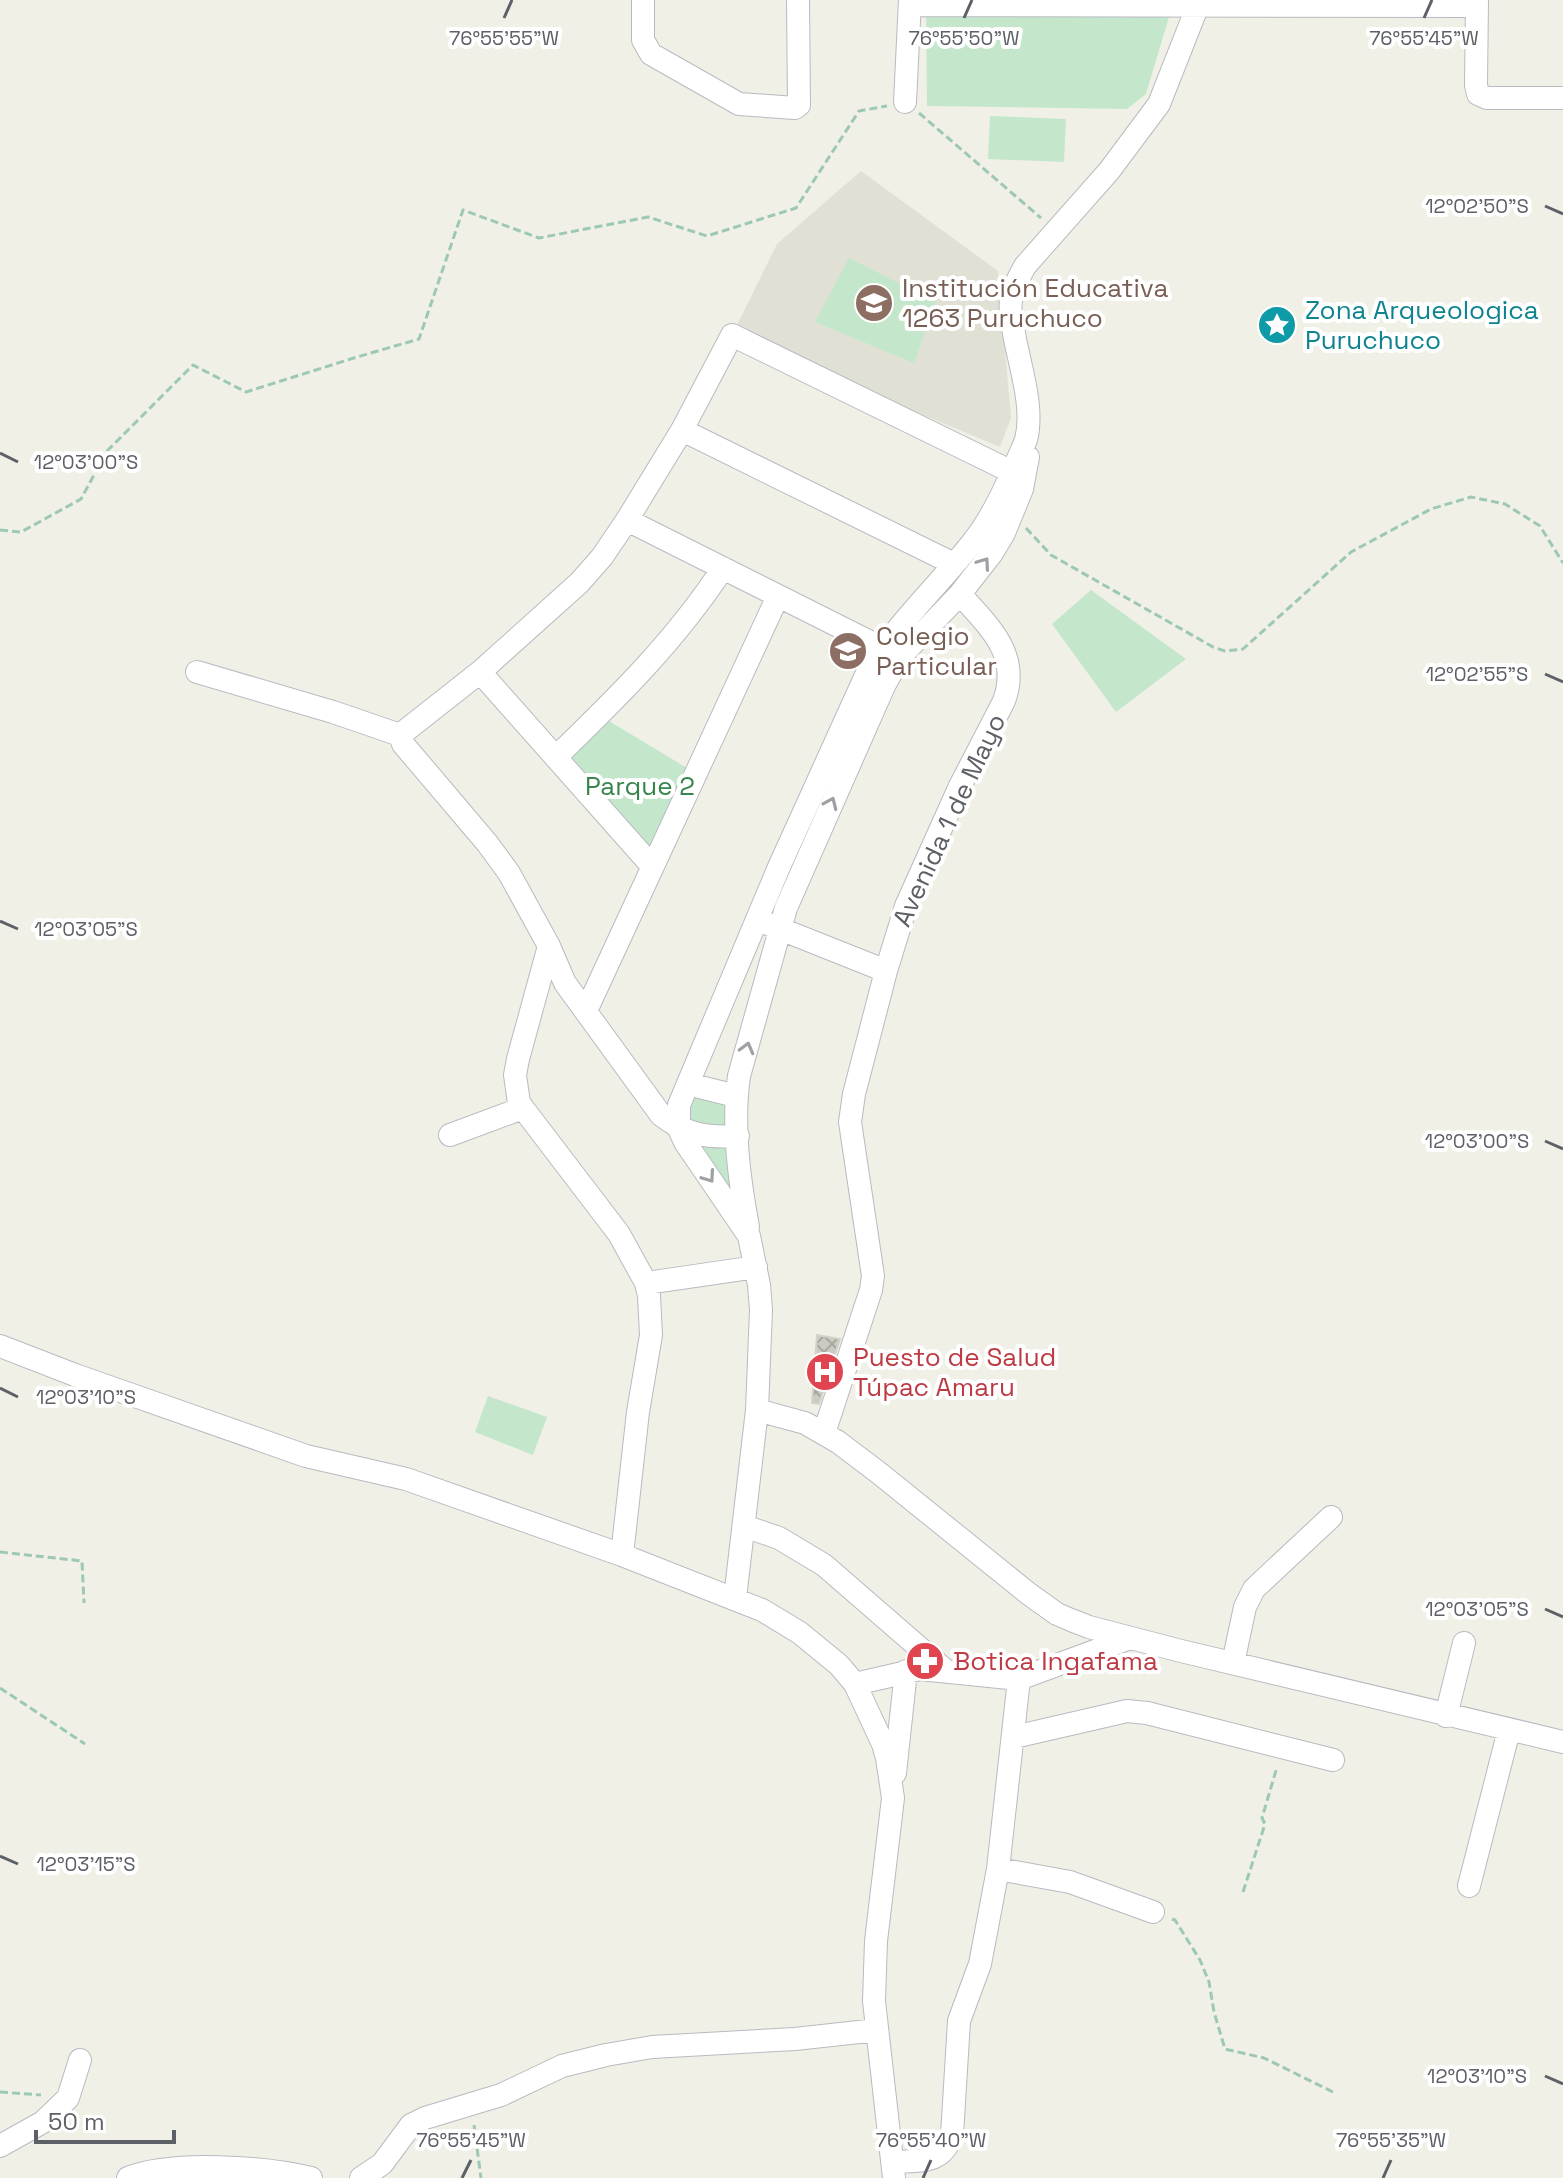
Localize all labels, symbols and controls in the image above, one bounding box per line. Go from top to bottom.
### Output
text: 76°55'55"W [449,25,559,51]
text: 76°55'50"W [909,25,1019,51]
text: 76°55'45"W [1369,25,1479,51]
text: 12°02'50"S [1425,193,1529,219]
place label: Institución Educativa 1263 Puruchuco [902,271,1168,335]
school or university icon: Institución Educativa 1263 Puruchuco [853,282,895,324]
place label: Zona Arqueologica Puruchuco [1305,293,1539,357]
place icon: Zona Arqueologica Puruchuco [1256,304,1298,346]
text: 12°03'00"S [34,449,138,475]
one-way arrow [974,558,989,572]
place label: Colegio Particular [876,619,997,683]
school or university icon: Colegio Particular [827,630,869,672]
text: 12°02'55"S [1426,661,1528,687]
street label: Avenida 1 de Mayo [885,708,1013,932]
park label: Parque 2 [585,769,695,803]
one-way arrow [821,797,837,811]
text: 12°03'05"S [34,916,138,942]
one-way arrow [737,1042,754,1056]
text: 12°03'00"S [1425,1128,1529,1154]
one-way arrow [699,1169,714,1183]
place label: Puesto de Salud Túpac Amaru [853,1340,1056,1404]
hospital icon: Puesto de Salud Túpac Amaru [804,1351,846,1393]
text: 12°03'10"S [36,1384,136,1410]
text: 12°03'05"S [1425,1596,1529,1622]
pharmacy icon: Botica Ingafama [904,1640,946,1682]
place label: Botica Ingafama [953,1644,1158,1678]
text: 12°03'15"S [36,1851,136,1877]
text: 12°03'10"S [1427,2063,1527,2089]
scale bar [36,2094,174,2144]
text: 50 m [48,2106,105,2137]
text: 76°55'45"W [416,2127,526,2153]
text: 76°55'40"W [876,2127,986,2153]
text: 76°55'35"W [1336,2127,1446,2153]

